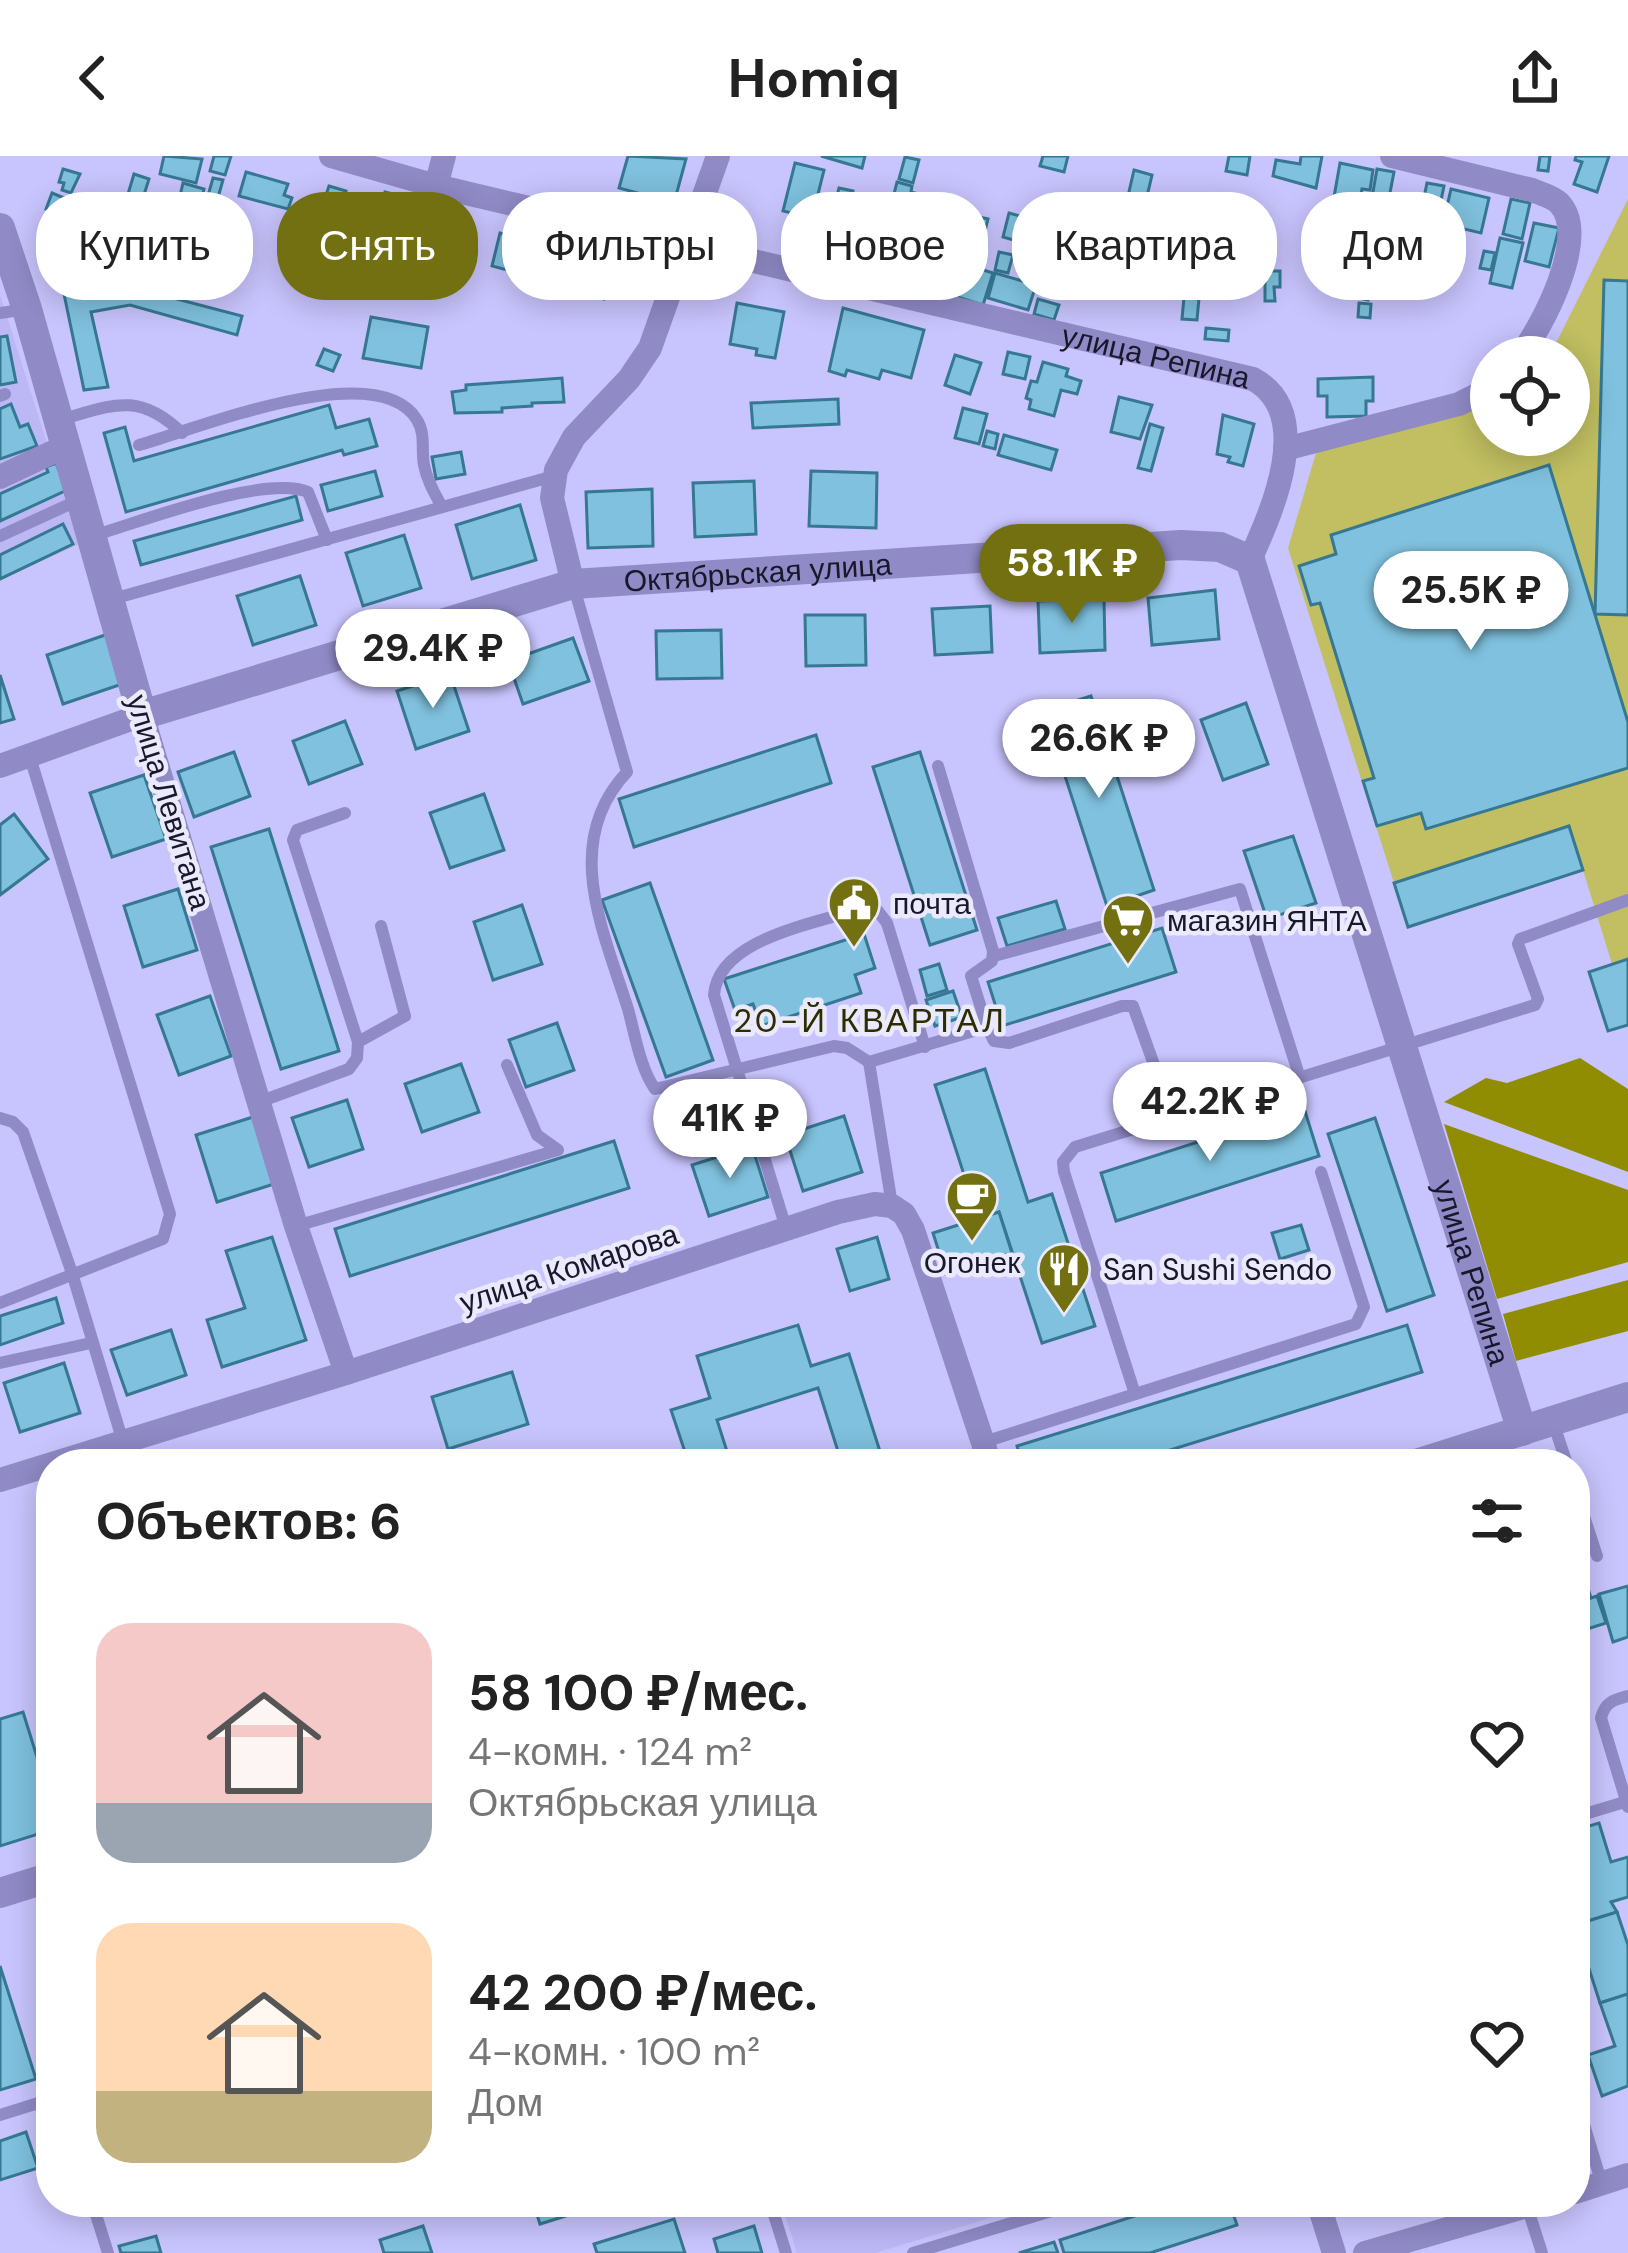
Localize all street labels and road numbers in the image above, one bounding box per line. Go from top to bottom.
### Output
street label: улица Репина [1058,315,1254,397]
street label: Октябрьская улица [623,544,893,600]
street label: улица Левитана [118,690,220,915]
street label: улица Репина [1425,1175,1520,1370]
street label: улица Комарова [455,1214,684,1322]

